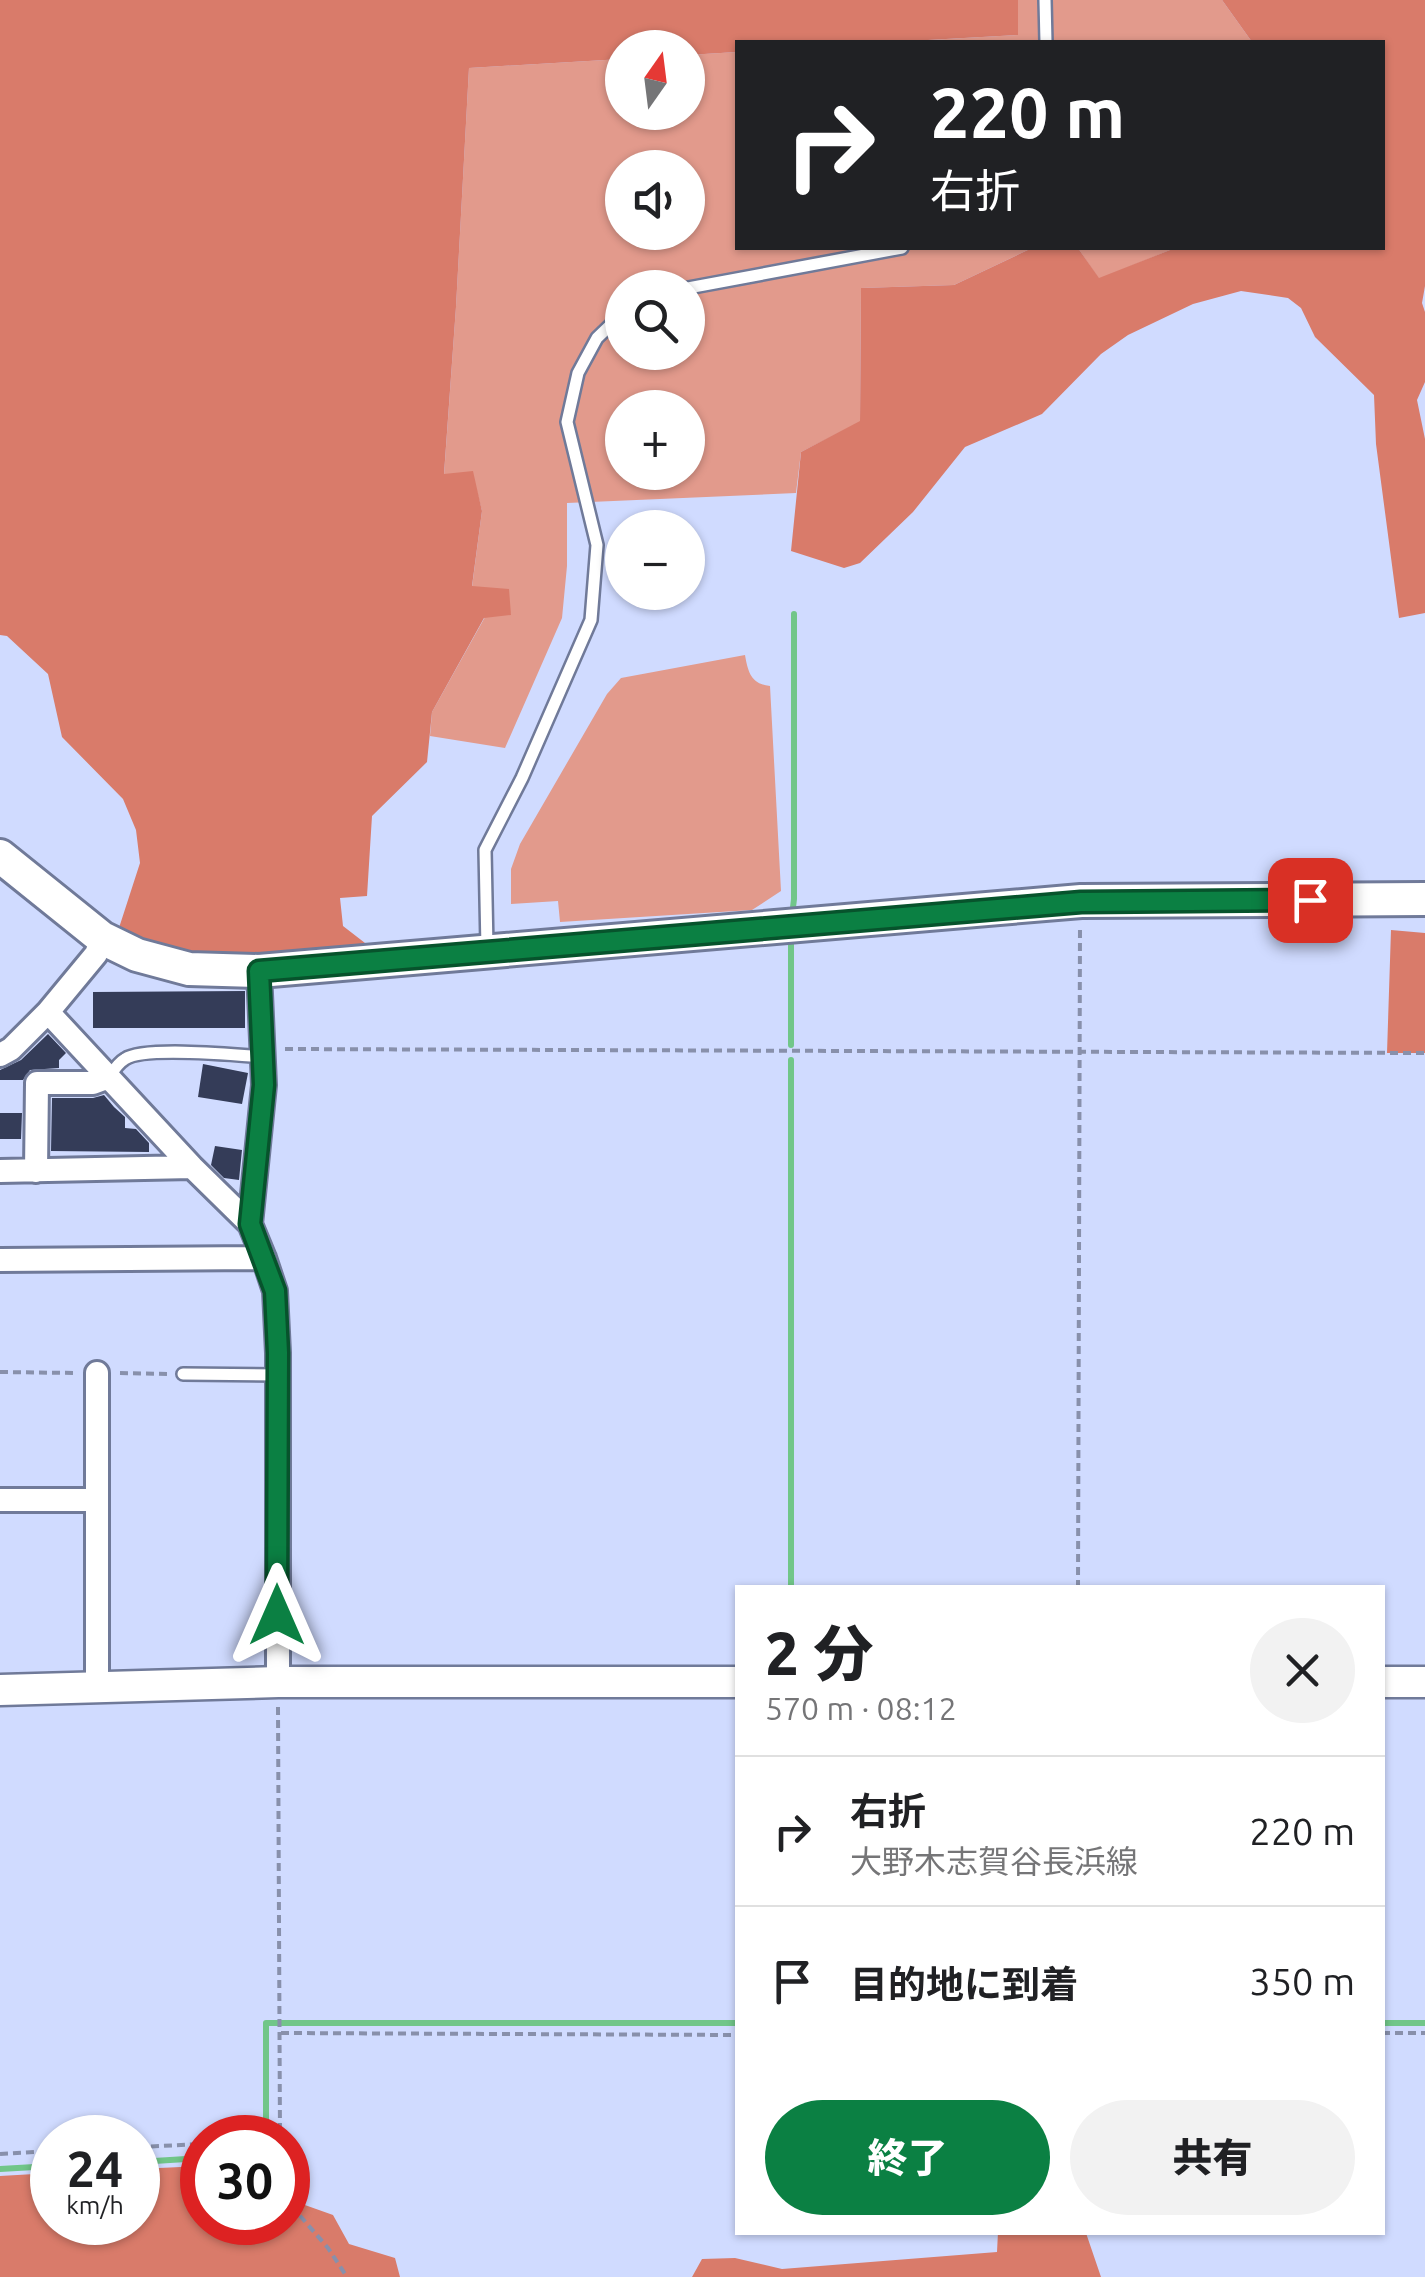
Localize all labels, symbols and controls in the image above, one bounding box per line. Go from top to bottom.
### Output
north arrow [605,30,705,130]
map controls [605,30,705,610]
text: 220 m [930,73,1125,151]
icon: right [765,80,895,210]
button: sound [605,150,705,250]
text: 右折 [930,165,1020,216]
button: search [605,270,705,370]
button: + [605,390,705,490]
button: − [605,510,705,610]
pin [1268,858,1353,943]
icon: arrive [1283,873,1338,928]
position arrow [225,1563,329,1667]
button: close [1250,1618,1355,1723]
text: 2 分 [765,1619,873,1686]
text: 570 m · 08:12 [765,1690,957,1726]
text: 右折 [850,1790,926,1832]
icon: right [765,1804,820,1859]
text: 220 m [1249,1810,1355,1852]
text: 大野木志賀谷長浜線 [850,1843,1138,1879]
icon: arrive [765,1954,820,2009]
text: 350 m [1249,1960,1355,2002]
text: 目的地に到着 [850,1963,1078,2005]
button: 終了 [765,2100,1050,2215]
button: 共有 [1070,2100,1355,2215]
speed limit sign: 30 [180,2115,310,2245]
text: 24 [67,2140,123,2196]
text: km/h [66,2191,124,2219]

